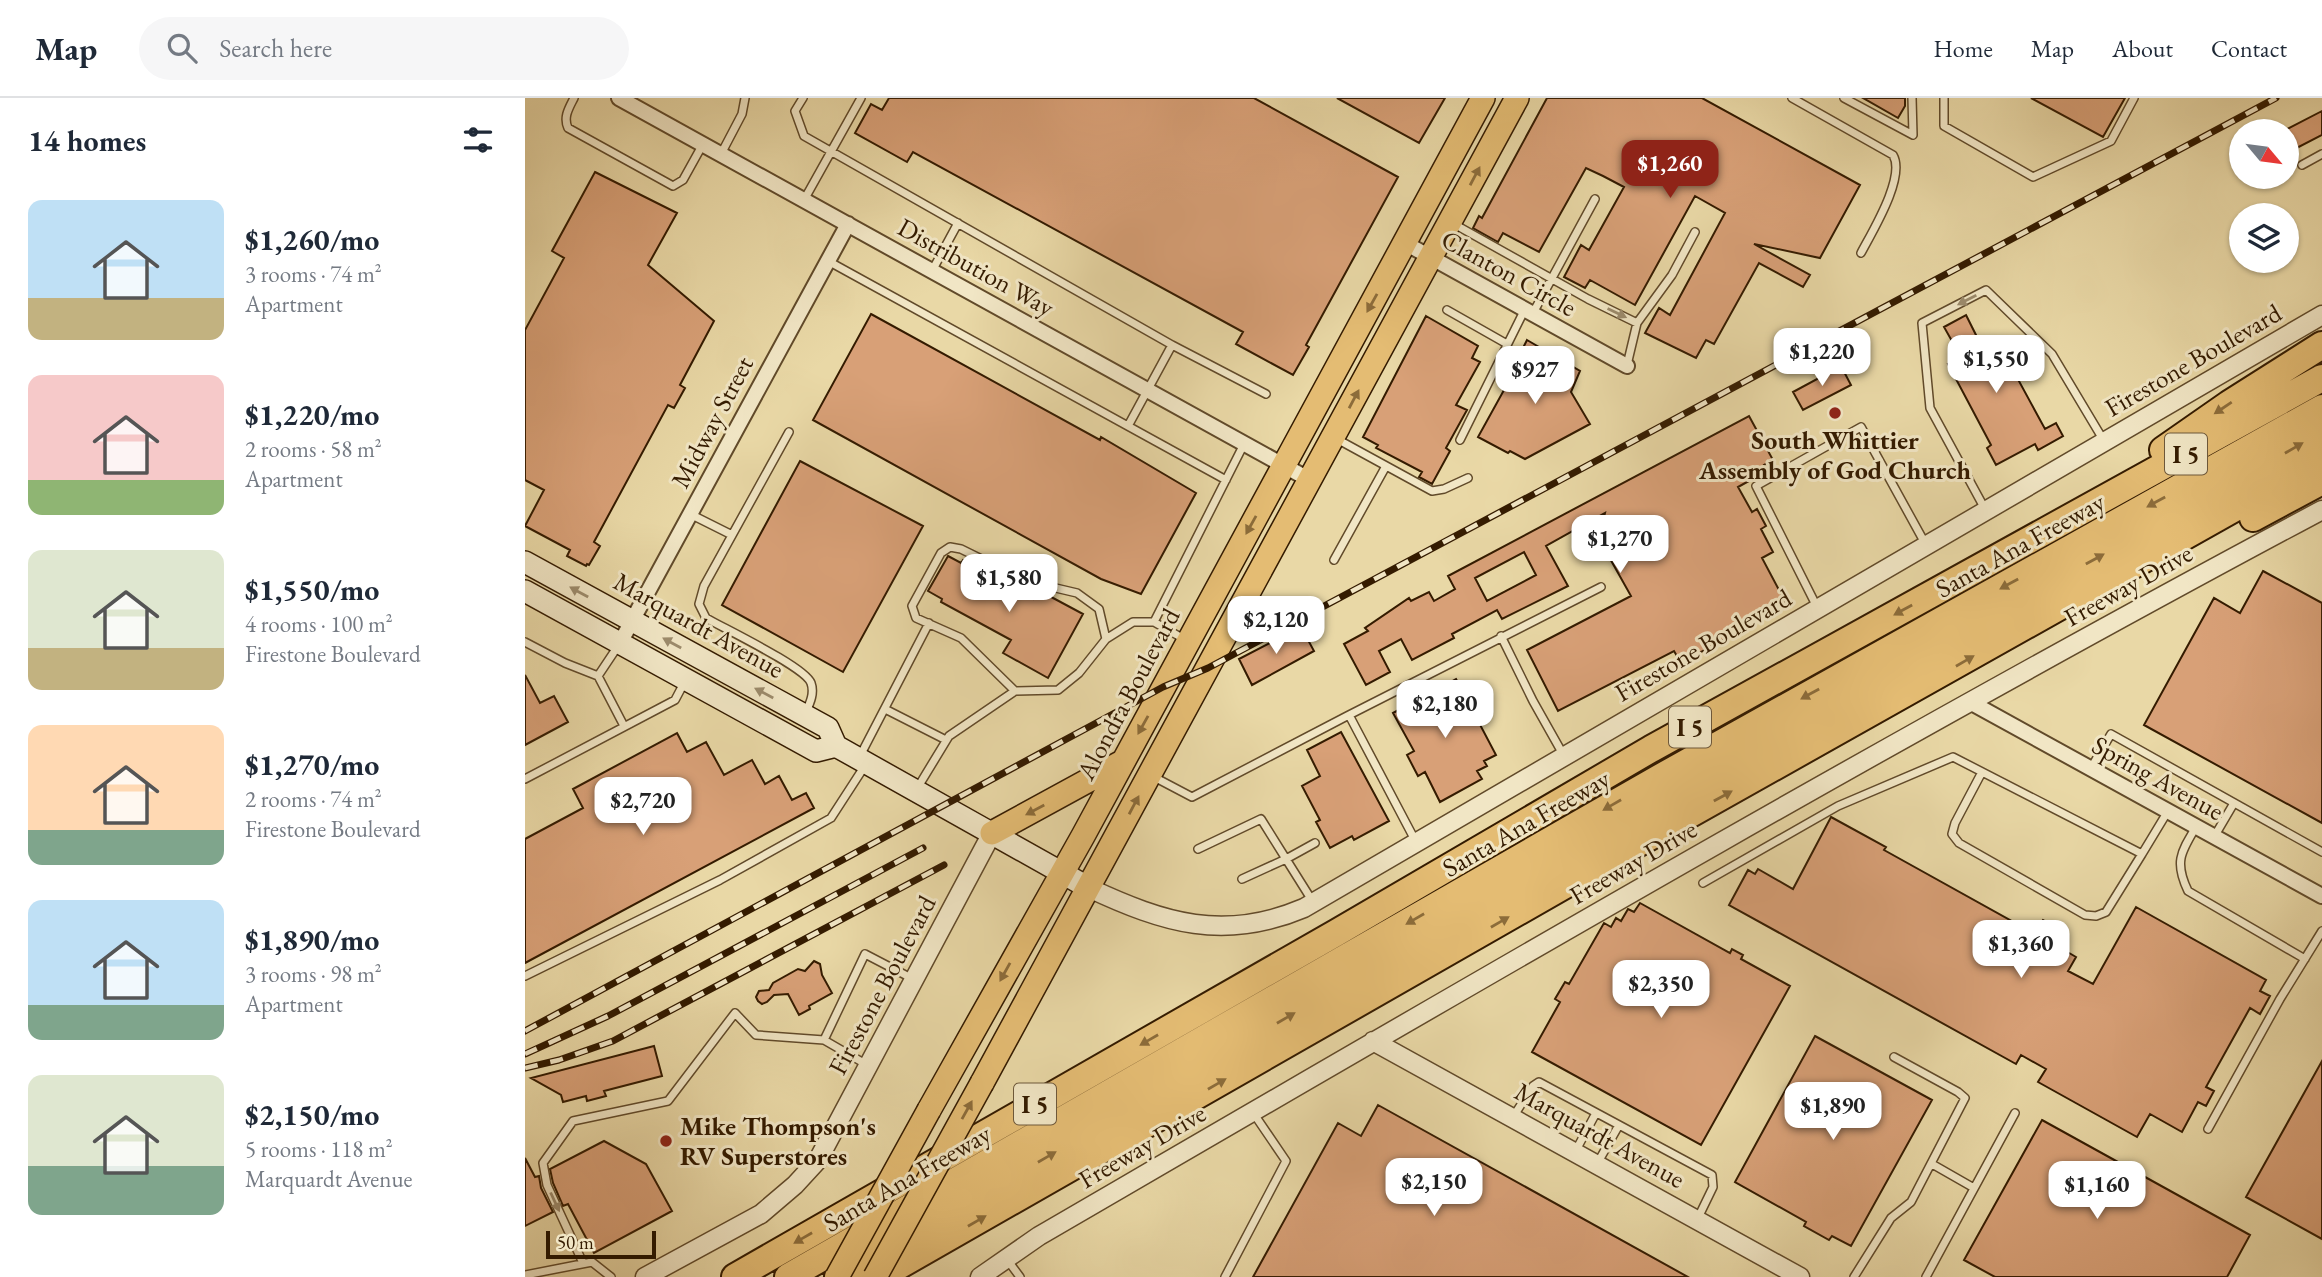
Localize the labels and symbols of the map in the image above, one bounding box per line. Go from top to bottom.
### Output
north arrow [2229,119,2299,189]
pin: $1,260 [1613,140,1727,200]
one-way arrow [1469,166,1481,186]
street label: Distribution Way [892,210,1061,324]
street label: Clanton Circle [1435,222,1583,324]
one-way arrow [1366,293,1378,313]
one-way arrow [1957,295,1977,306]
street label: Firestone Boulevard [2099,295,2288,424]
one-way arrow [1607,308,1627,319]
pin: $1,220 [1765,328,1879,388]
pin: $1,550 [1939,336,2053,395]
pin: $927 [1494,346,1576,406]
street label: Midway Street [663,350,761,494]
one-way arrow [1348,389,1360,408]
one-way arrow [2214,401,2232,415]
marker: South Whittier Assembly of God Church [1827,405,1843,421]
place label: South Whittier Assembly of God Church [1698,423,1971,487]
road number: I 5 [2165,433,2207,474]
one-way arrow [2284,442,2304,454]
street label: Santa Ana Freeway [1929,484,2111,605]
one-way arrow [2146,496,2165,508]
one-way arrow [1245,516,1257,535]
pin: $1,270 [1563,516,1677,575]
street label: Freeway Drive [2058,536,2198,634]
one-way arrow [2086,553,2105,565]
pin: $1,580 [952,554,1066,614]
street label: Marquardt Avenue [608,564,790,686]
one-way arrow [2000,578,2019,590]
street label: Firestone Boulevard [1609,580,1798,709]
one-way arrow [569,586,588,598]
pin: $2,120 [1219,596,1333,656]
street label: Alondra Boulevard [1068,602,1188,787]
one-way arrow [1893,603,1913,615]
one-way arrow [662,637,681,649]
one-way arrow [1955,655,1974,667]
pin: $2,180 [1388,680,1502,740]
one-way arrow [754,687,774,699]
one-way arrow [1801,688,1820,700]
road number: I 5 [1669,706,1711,748]
one-way arrow [1137,716,1149,736]
street label: Spring Avenue [2086,728,2230,828]
street label: Santa Ana Freeway [1436,761,1617,885]
pin: $2,720 [586,778,700,837]
one-way arrow [1713,790,1733,802]
one-way arrow [1128,795,1140,815]
one-way arrow [1602,799,1621,811]
one-way arrow [1024,803,1044,815]
street label: Freeway Drive [1563,812,1703,912]
street label: Firestone Boulevard [820,889,944,1081]
one-way arrow [1405,913,1424,925]
one-way arrow [1490,916,1509,928]
pin: $1,360 [1964,920,2078,980]
pin: $2,350 [1604,960,1718,1020]
one-way arrow [999,963,1011,982]
one-way arrow [1276,1012,1295,1024]
one-way arrow [1140,1034,1159,1046]
street label: Marquardt Avenue [1509,1074,1691,1196]
one-way arrow [1207,1078,1227,1090]
pin: $1,890 [1776,1082,1890,1142]
road number: I 5 [1014,1084,1056,1124]
street label: Freeway Drive [1072,1096,1212,1196]
one-way arrow [961,1100,973,1119]
place label: Mike Thompson's RV Superstores [680,1109,876,1173]
street label: Santa Ana Freeway [817,1116,998,1240]
marker: Mike Thompson's RV Superstores [658,1133,674,1149]
one-way arrow [1037,1151,1056,1163]
pin: $2,150 [1377,1158,1491,1218]
pin: $1,160 [2040,1162,2154,1221]
one-way arrow [549,1192,561,1212]
one-way arrow [967,1215,987,1227]
scale bar [546,1228,656,1260]
one-way arrow [793,1232,813,1244]

